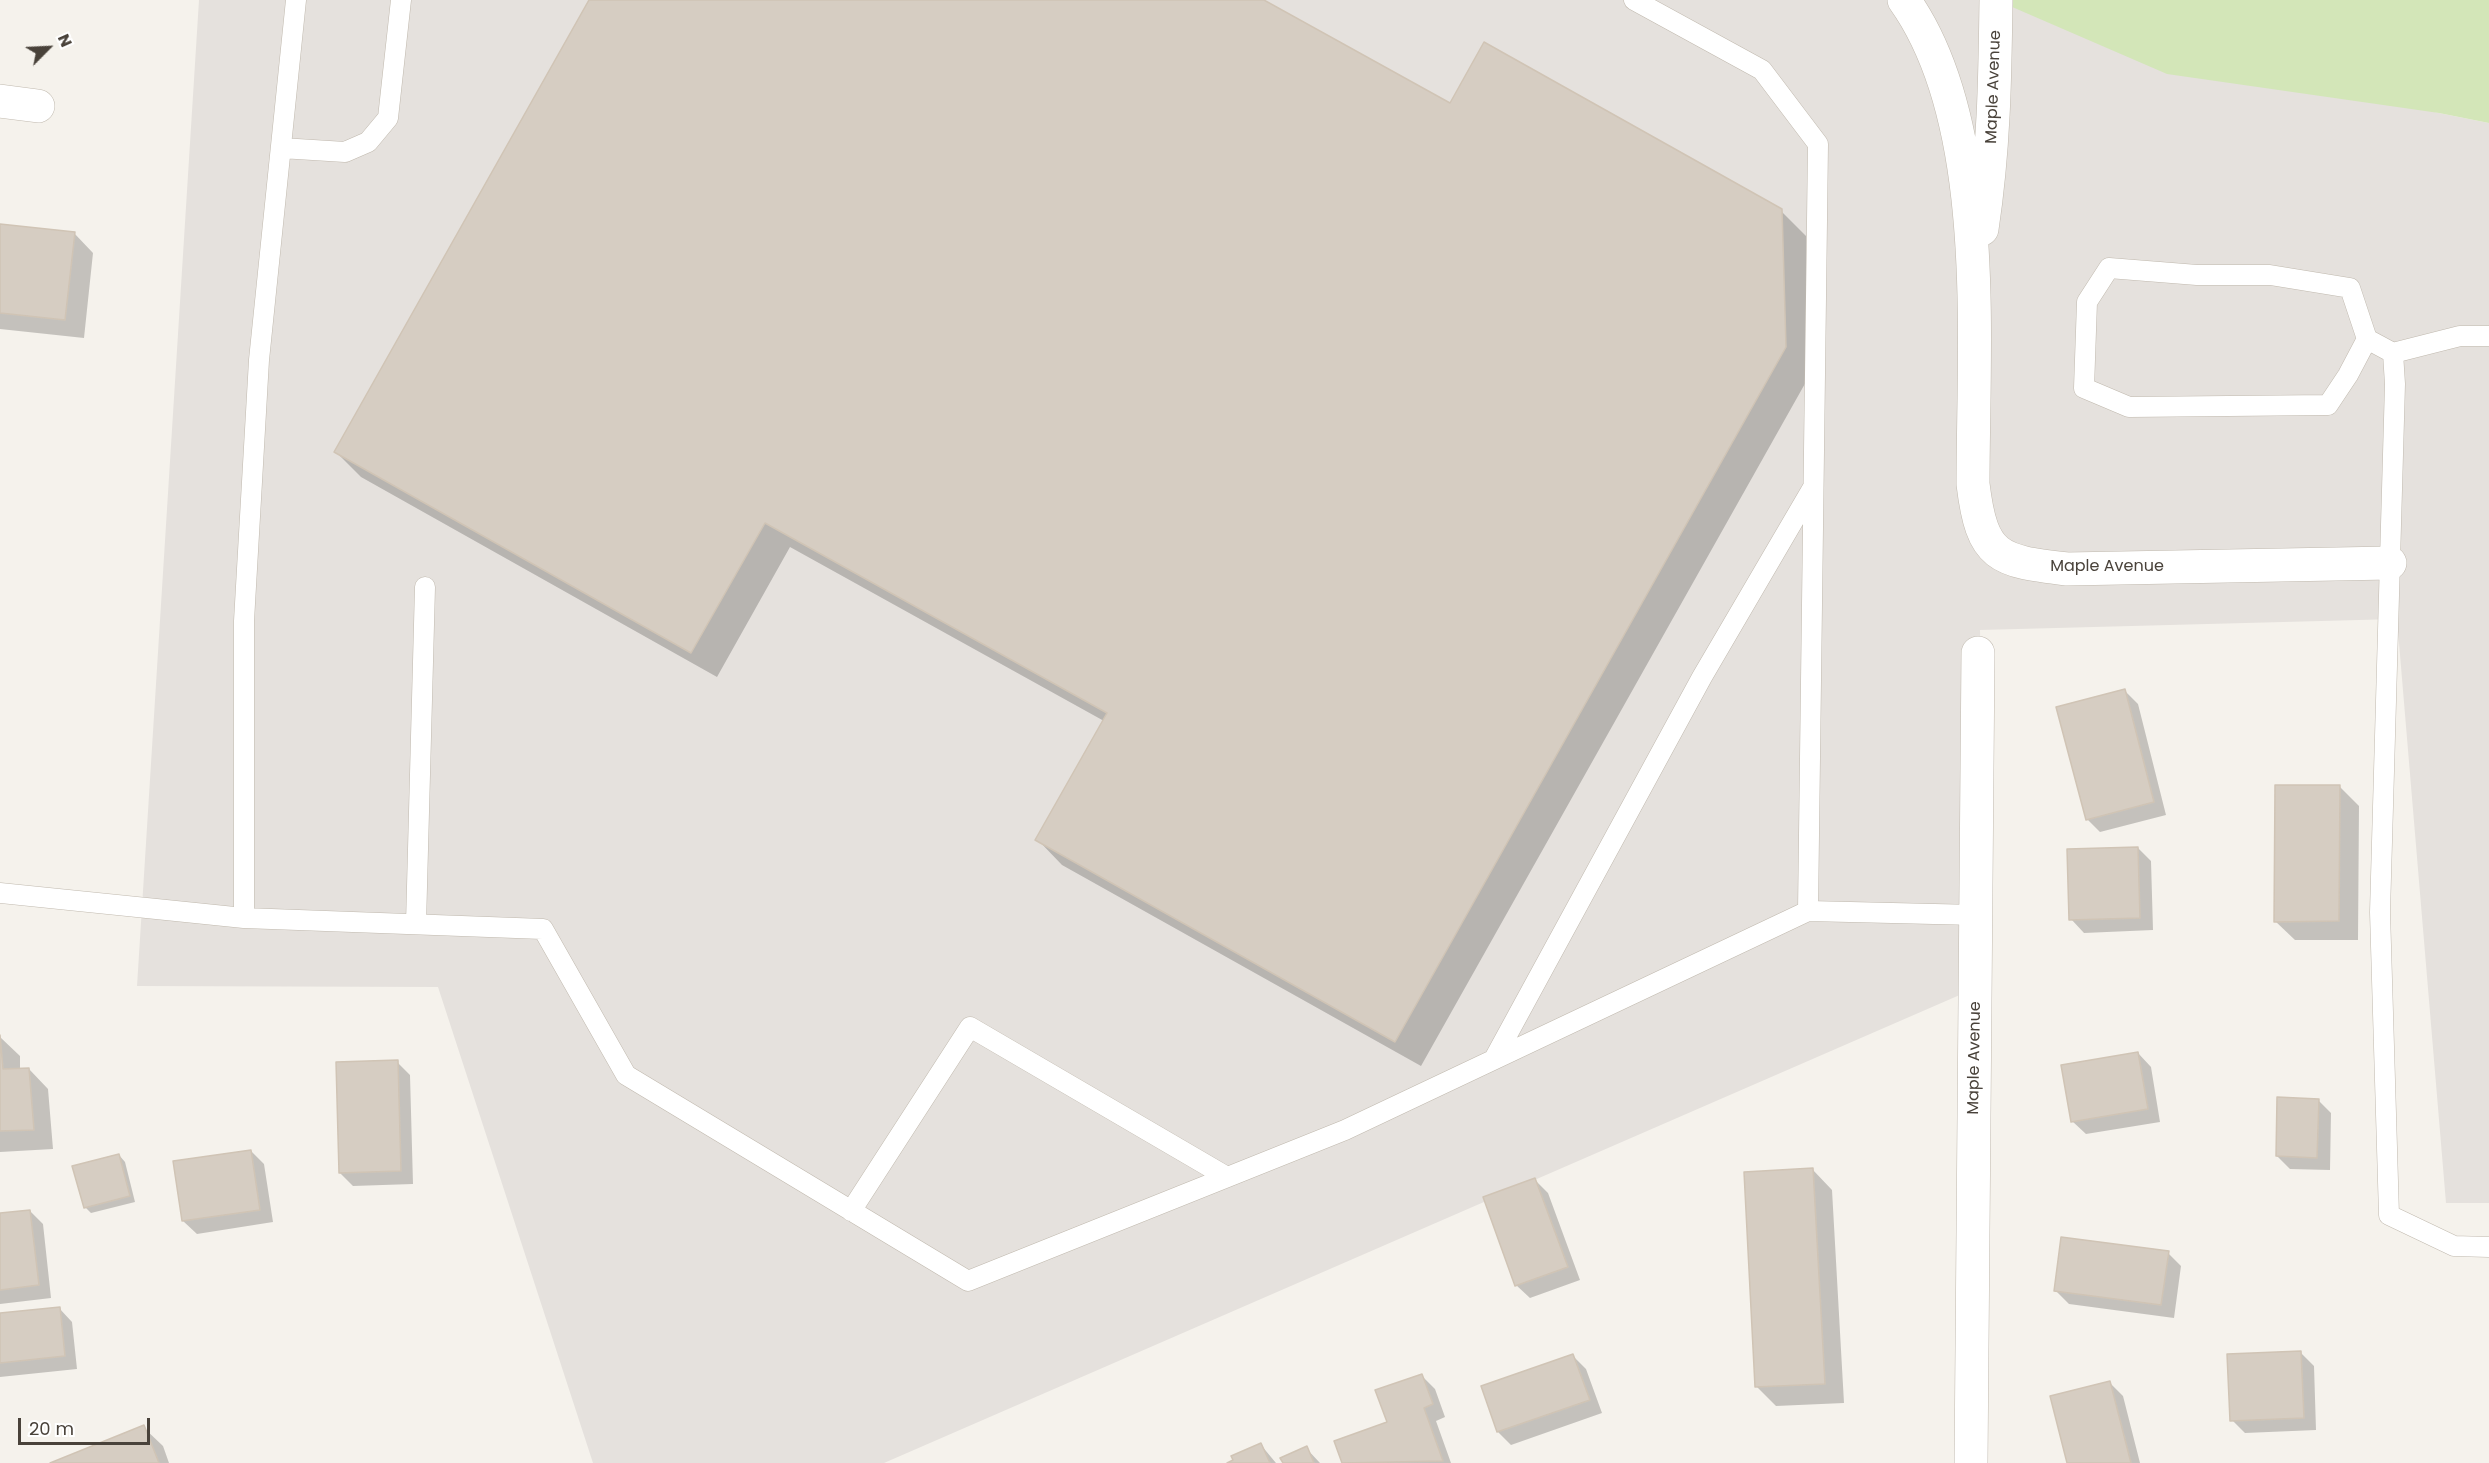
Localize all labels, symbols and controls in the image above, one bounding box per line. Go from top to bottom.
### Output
north arrow [18,18,78,78]
text: N [52,30,78,51]
street label: Maple Avenue [1982,30,2006,144]
street label: Maple Avenue [2050,557,2164,577]
street label: Maple Avenue [1964,1001,1986,1115]
scale bar [21,1406,153,1444]
text: 20 m [29,1416,74,1441]

